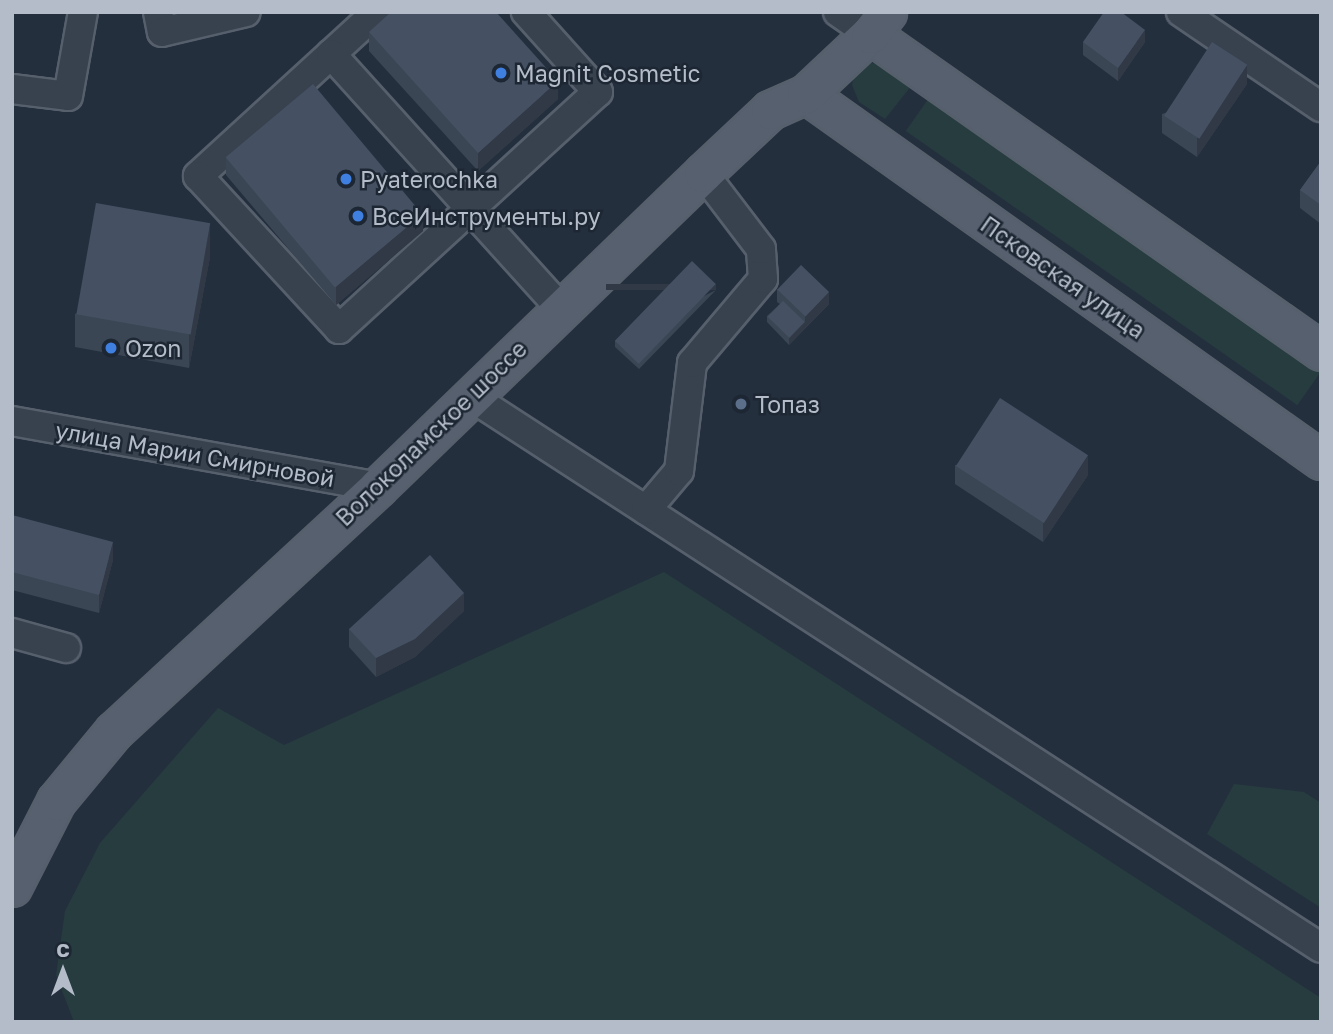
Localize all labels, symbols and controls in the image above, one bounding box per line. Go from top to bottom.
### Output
place label: Magnit Cosmetic [515,59,700,87]
marker: Magnit Cosmetic [493,65,509,81]
place label: Pyaterochka [360,165,498,193]
marker: Pyaterochka [338,171,354,187]
place label: ВсеИнструменты.ру [372,202,601,230]
marker: ВсеИнструменты.ру [350,208,366,224]
street label: Псковская улица [976,210,1150,344]
place label: Ozon [125,334,181,362]
street label: Волоколамское шоссе [330,335,532,531]
marker: Ozon [103,340,119,356]
place label: Топаз [755,390,820,418]
marker: Топаз [733,396,749,412]
street label: улица Марии Смирновой [53,416,337,492]
north arrow [28,936,98,1006]
text: С [56,938,70,961]

